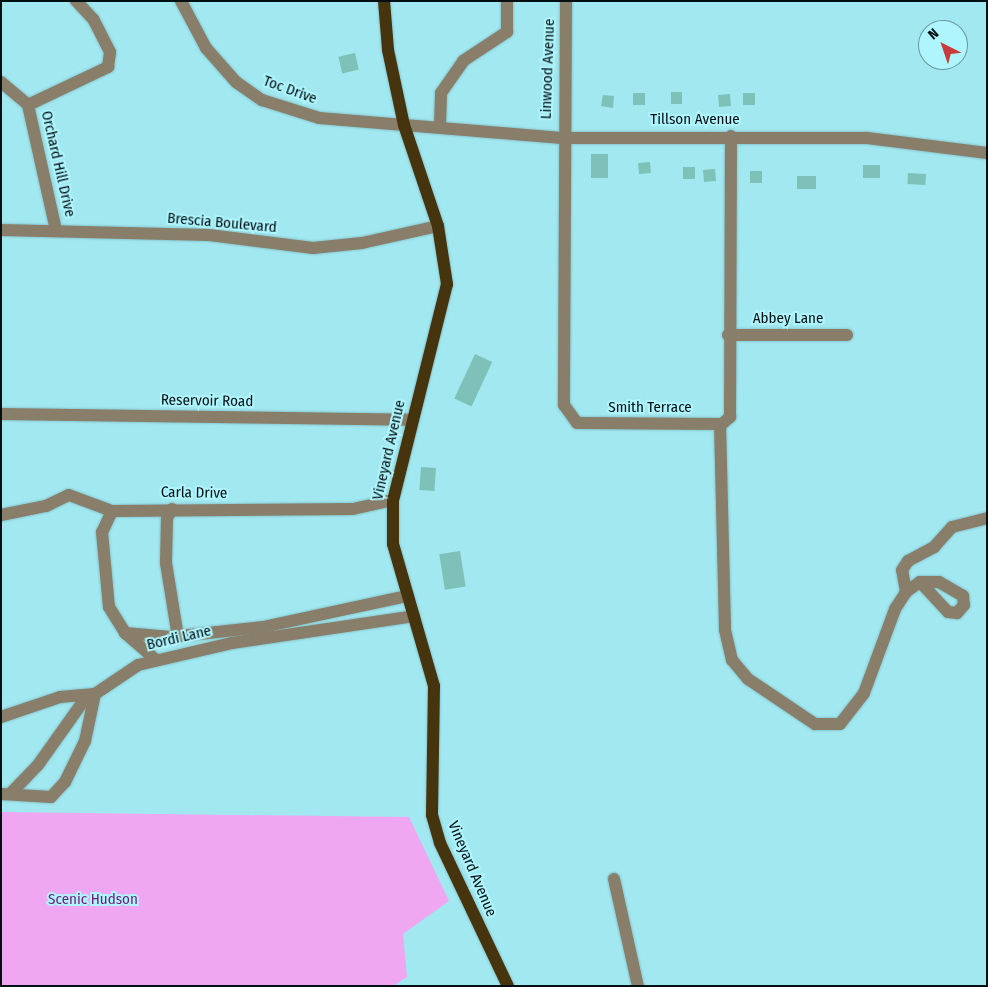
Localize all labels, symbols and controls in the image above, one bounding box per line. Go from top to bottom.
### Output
street label: Linwood Avenue [537,18,559,120]
north arrow [918,20,968,70]
text: N [925,25,942,43]
street label: Toc Drive [261,72,319,108]
street label: Orchard Hill Drive [37,109,79,219]
street label: Tillson Avenue [650,111,740,129]
street label: Brescia Boulevard [167,209,277,237]
street label: Abbey Lane [753,310,823,328]
street label: Reservoir Road [161,391,253,411]
street label: Vineyard Avenue [369,398,409,502]
street label: Smith Terrace [608,399,692,417]
street label: Carla Drive [161,483,227,503]
street label: Bordi Lane [145,622,213,654]
street label: Vineyard Avenue [444,819,500,919]
park label: Scenic Hudson [48,891,138,909]

